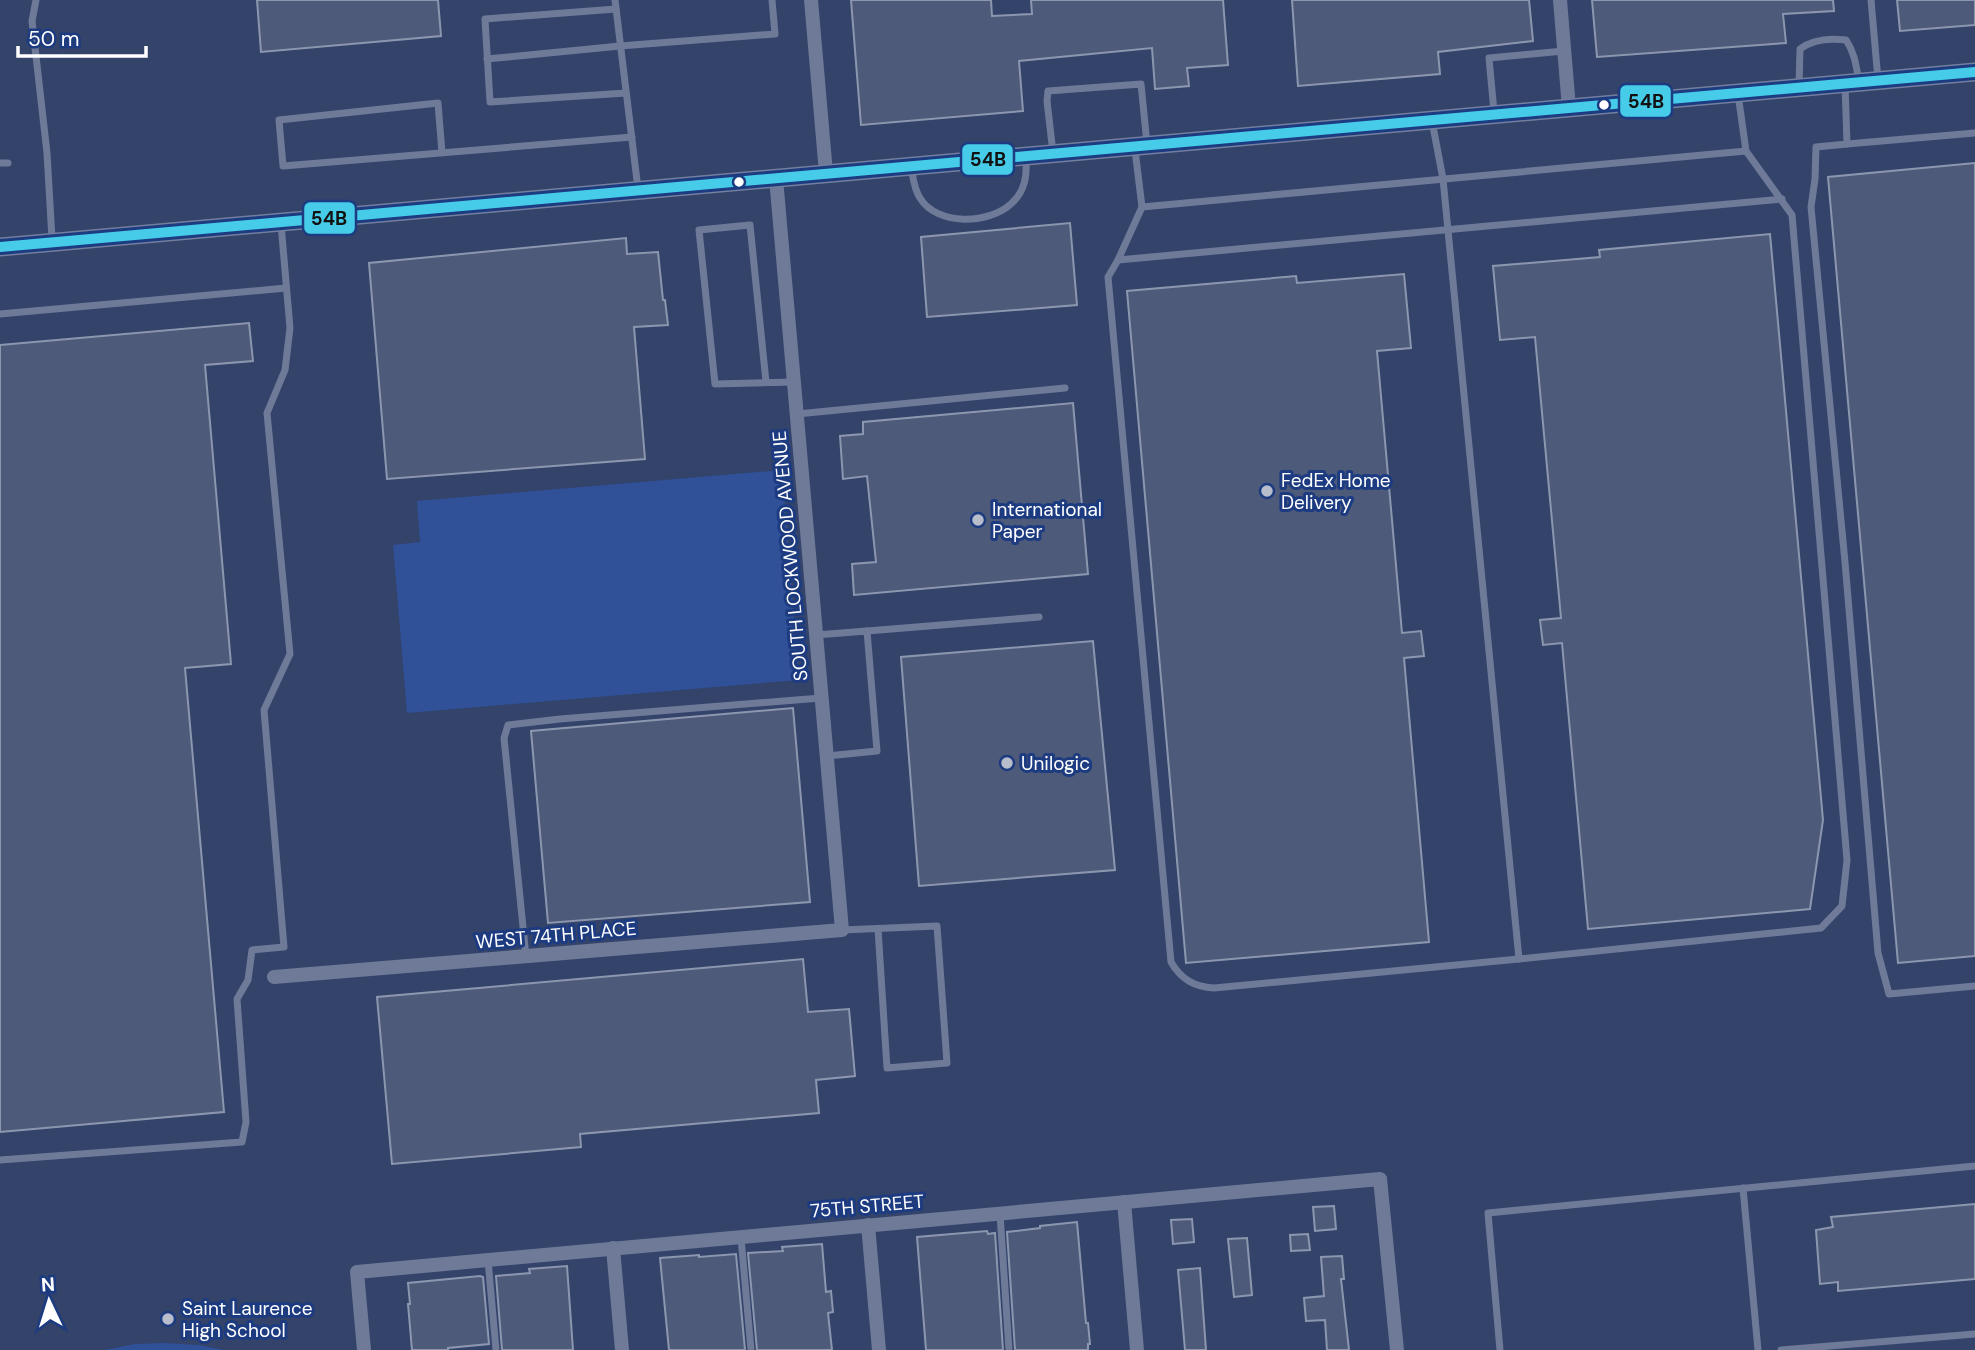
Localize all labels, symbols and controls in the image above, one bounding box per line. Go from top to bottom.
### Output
scale bar [18,14,145,58]
text: 50 m [28,25,79,53]
line badge: 54B [1619,84,1672,118]
text: 54B [1628,89,1664,114]
unlabelled marker [1597,98,1611,112]
line badge: 54B [961,143,1014,176]
text: 54B [970,147,1006,172]
unlabelled marker [732,175,746,189]
line badge: 54B [303,201,356,235]
text: 54B [311,206,347,231]
street label: SOUTH LOCKWOOD AVENUE [767,430,813,682]
place label: FedEx Home Delivery [1281,468,1391,515]
marker: FedEx Home Delivery [1259,483,1275,499]
place label: International Paper [992,497,1102,544]
marker: International Paper [970,512,986,528]
place label: Unilogic [1021,751,1090,776]
marker: Unilogic [999,755,1015,771]
street label: WEST 74TH PLACE [475,916,637,954]
street label: 75TH STREET [809,1189,925,1223]
north arrow [14,1266,84,1336]
text: N [40,1272,56,1297]
place label: Saint Laurence High School [182,1296,313,1343]
marker: Saint Laurence High School [160,1311,176,1327]

